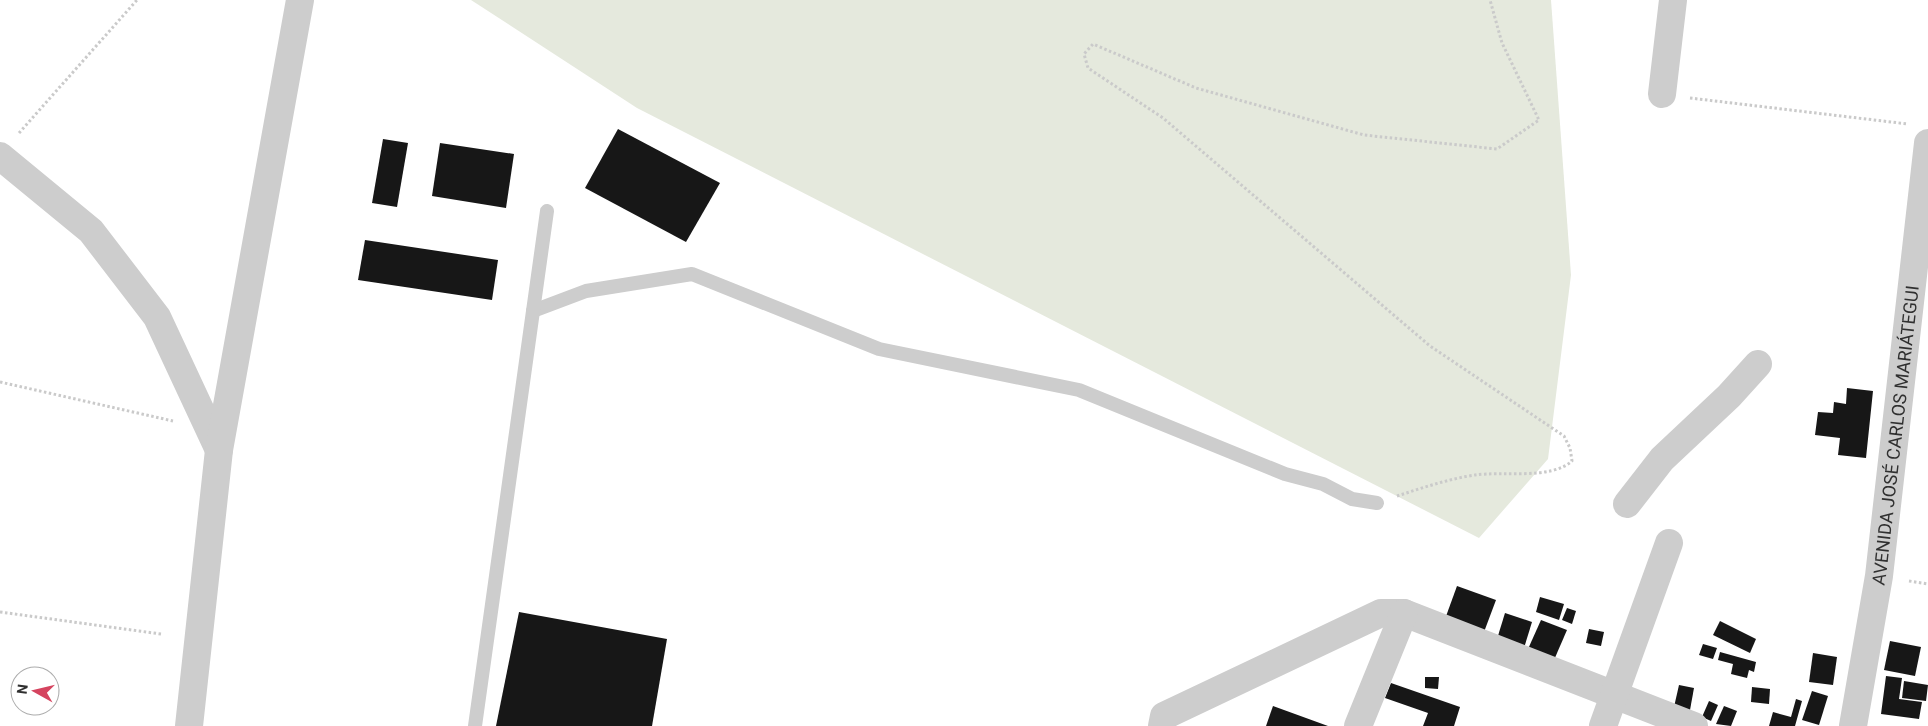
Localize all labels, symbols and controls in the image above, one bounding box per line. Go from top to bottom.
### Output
street label: AVENIDA JOSÉ CARLOS MARIÁTEGUI [1867,284,1922,587]
north arrow [10,666,60,716]
text: N [14,683,31,695]

